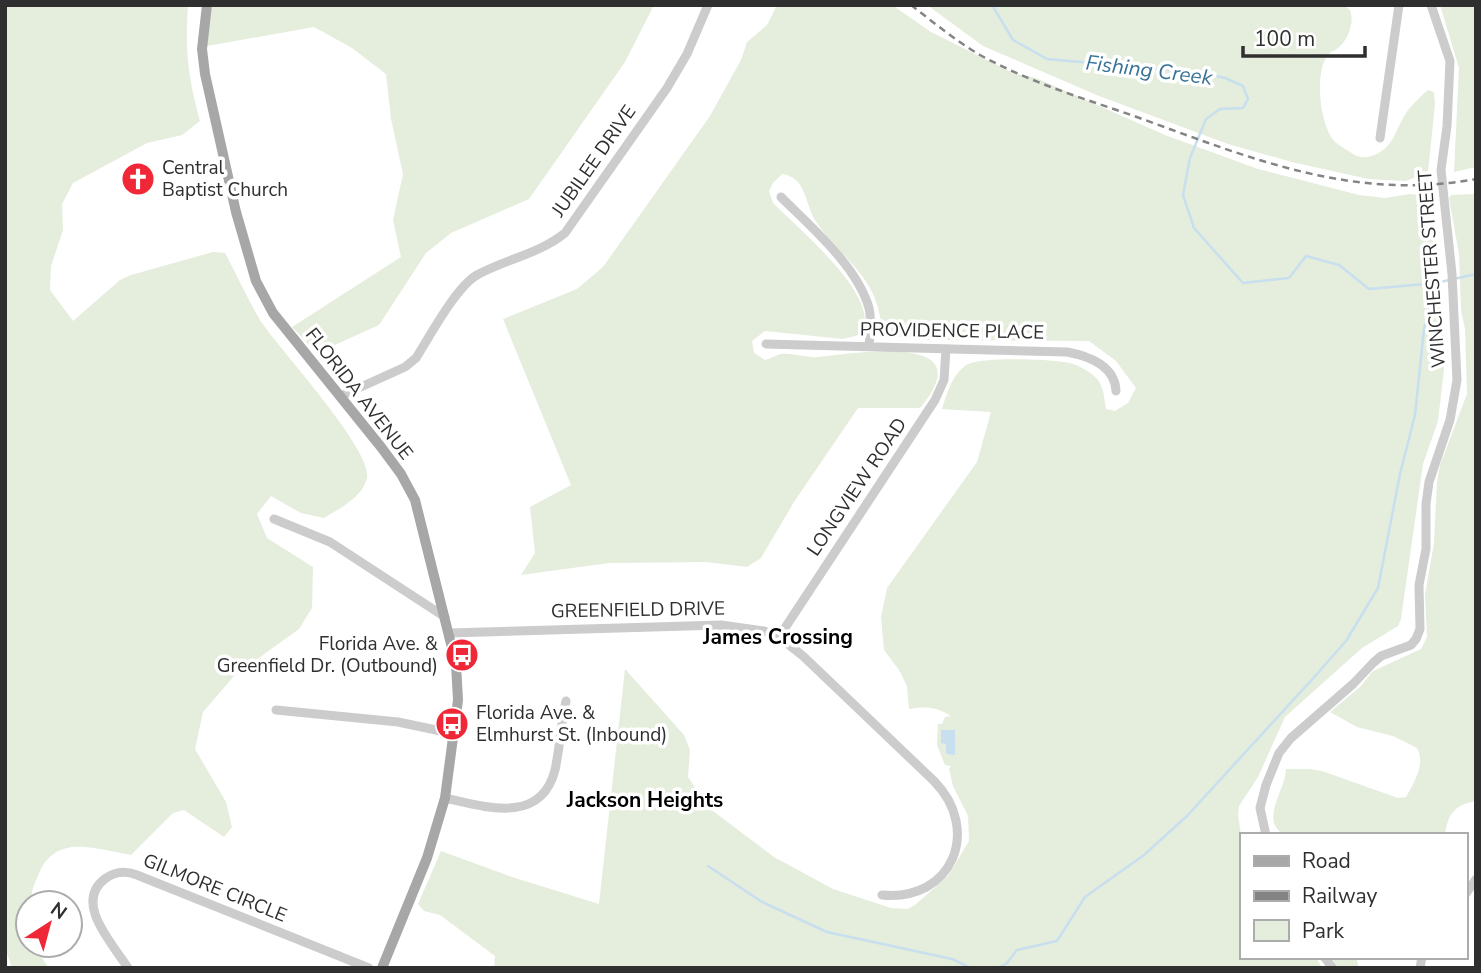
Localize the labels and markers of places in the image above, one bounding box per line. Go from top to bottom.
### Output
place label: Central Baptist Church [162,155,288,203]
church icon: Central Baptist Church [119,160,157,198]
place label: Florida Ave. & Greenfield Dr. (Outbound) [217,631,438,679]
bus stop icon: Florida Ave. & Greenfield Dr. (Outbound) [443,636,481,674]
place label: Florida Ave. & Elmhurst St. (Inbound) [476,700,667,748]
bus stop icon: Florida Ave. & Elmhurst St. (Inbound) [433,705,471,743]

